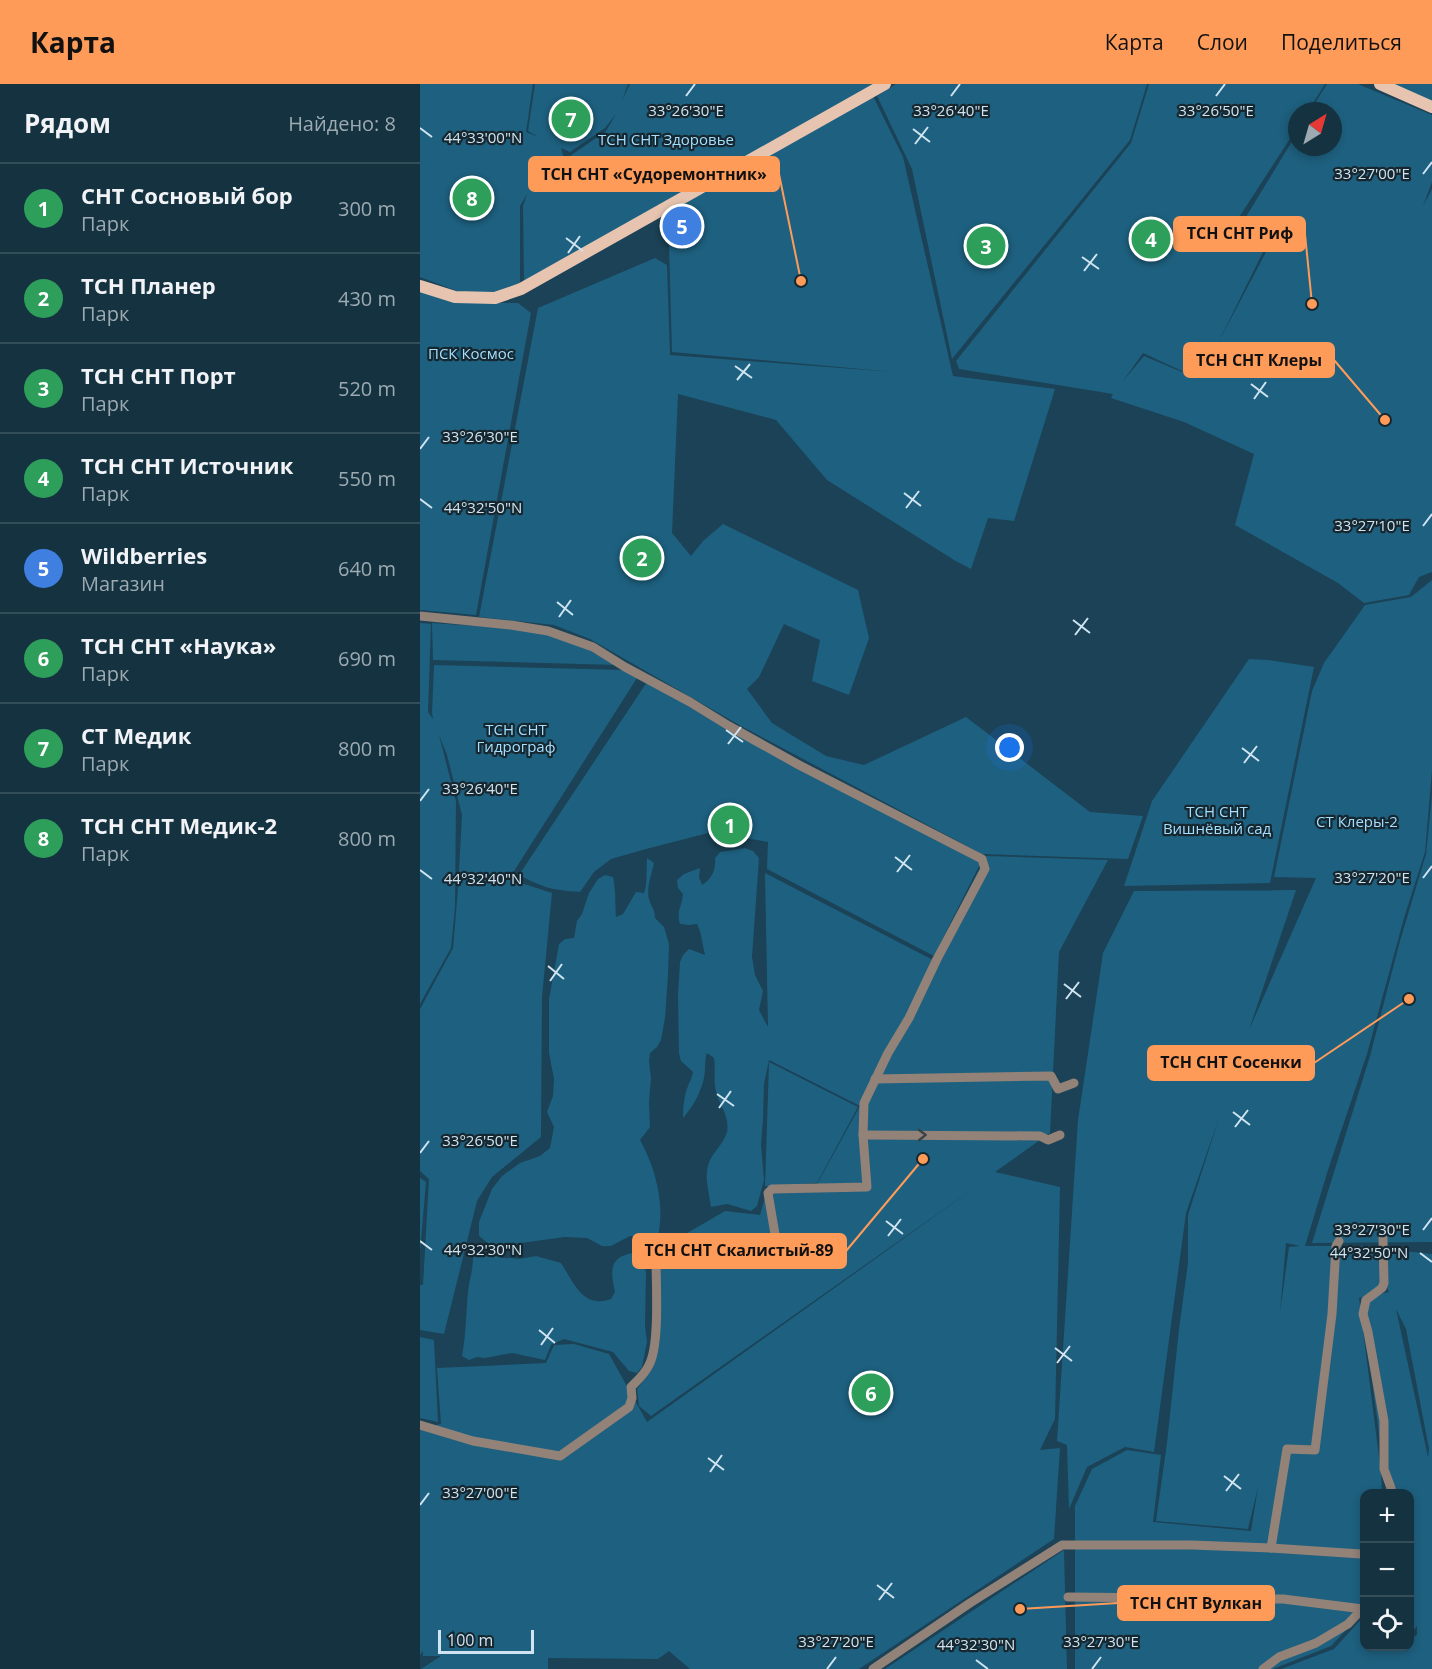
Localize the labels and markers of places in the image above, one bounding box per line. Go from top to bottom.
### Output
pin: 7 [552,96,590,141]
callout: ТСН СНТ «Судоремонтник» [529,157,779,191]
pin: 8 [452,176,492,220]
pin: 5 [662,204,702,248]
pin: 4 [1132,216,1170,262]
callout: ТСН СНТ Риф [1174,217,1305,251]
pin: 3 [966,224,1006,268]
callout: ТСН СНТ Клеры [1184,343,1334,377]
pin: 2 [622,536,662,580]
pin: 1 [710,802,750,848]
callout: ТСН СНТ Сосенки [1148,1046,1314,1080]
callout: ТСН СНТ Скалистый-89 [633,1234,846,1268]
pin: 6 [852,1370,890,1416]
callout: ТСН СНТ Вулкан [1118,1586,1274,1620]

